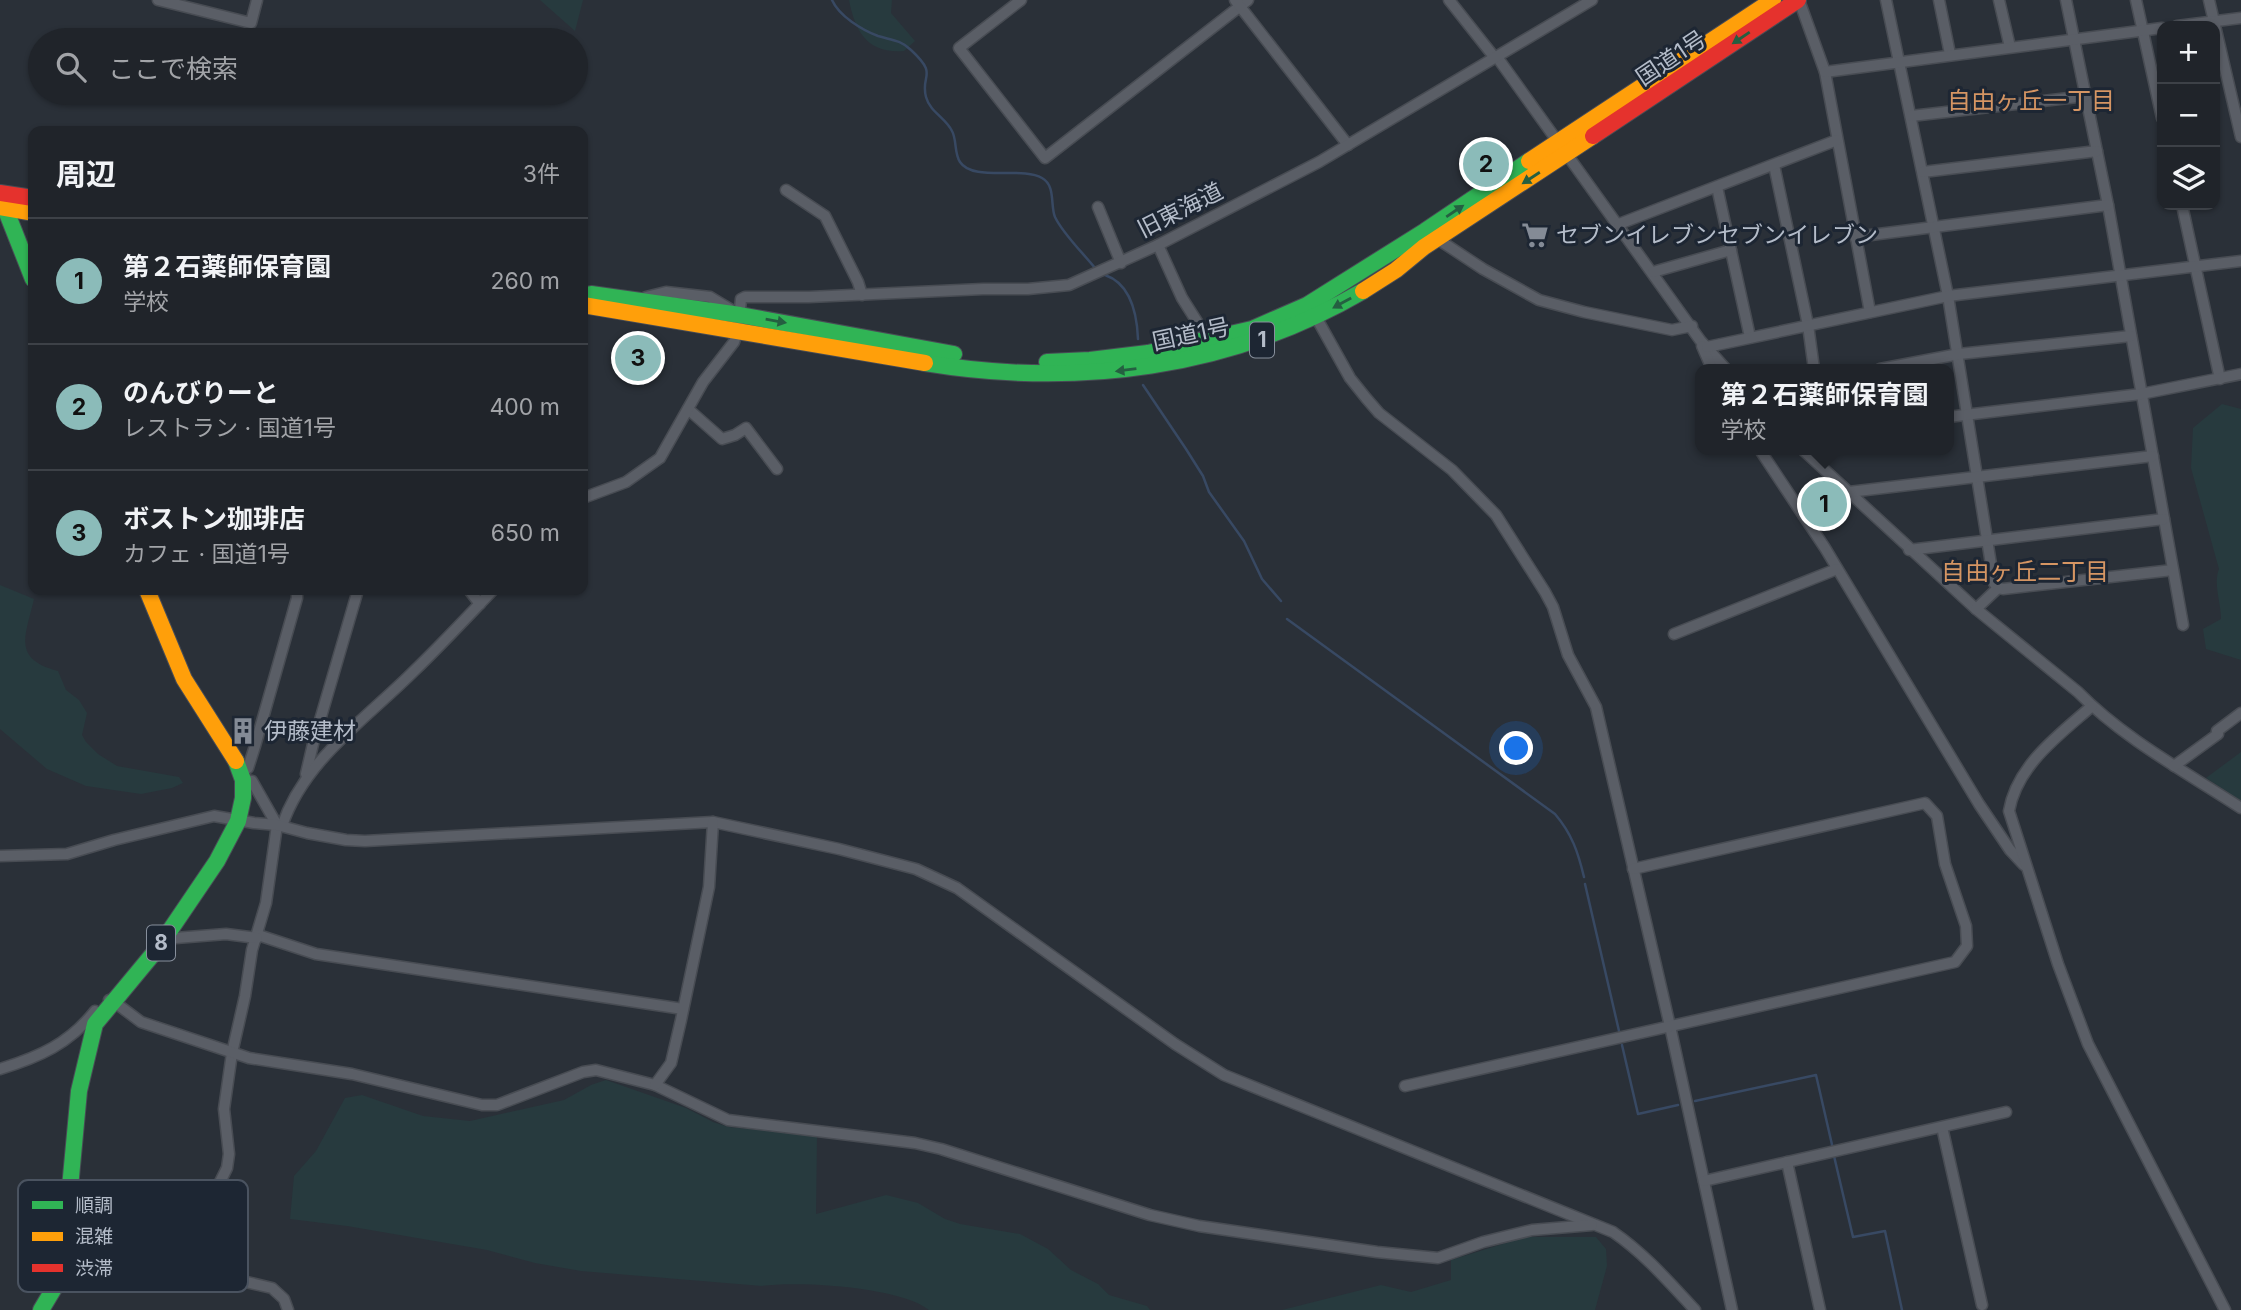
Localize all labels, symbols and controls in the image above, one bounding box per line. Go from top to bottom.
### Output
map controls [2157,21,2220,210]
button: + [2157,21,2220,84]
street label: 国道1号 [1631,24,1711,92]
search box [28,28,588,105]
one-way arrow [1731,31,1750,44]
icon: search [52,48,90,86]
text: ここで検索 [108,53,238,84]
button: − [2157,84,2220,147]
district label: 自由ヶ丘一丁目 [1947,86,2115,115]
pin: 2 [1463,138,1509,190]
button: layers [2157,147,2220,210]
text: 周辺 [56,156,116,192]
text: 3件 [523,160,560,188]
one-way arrow [1522,171,1541,184]
street label: 旧東海道 [1133,177,1227,243]
one-way arrow [1445,205,1464,218]
supermarket icon: セブンイレブンセブンイレブン [1520,220,1550,250]
place label: セブンイレブンセブンイレブン [1556,221,1878,249]
text: 第２石薬師保育園 [123,251,331,282]
text: 1 [74,267,84,295]
text: 260 m [491,267,560,295]
text: 学校 [123,288,169,316]
one-way arrow [1332,297,1351,309]
street label: 国道1号 [1150,312,1232,356]
one-way arrow [765,316,787,327]
road number: 1 [1250,322,1274,358]
pin: 3 [615,332,661,384]
one-way arrow [1115,364,1137,375]
popup [1695,364,1954,455]
text: のんびりーと [123,377,279,408]
text: 第２石薬師保育園 [1720,379,1929,410]
text: 2 [72,393,86,421]
text: 400 m [490,393,560,421]
text: レストラン · 国道1号 [123,414,336,442]
text: 学校 [1720,416,1766,444]
pin: 1 [1801,478,1847,530]
text: ボストン珈琲店 [123,503,305,534]
text: 3 [72,519,86,547]
text: 650 m [491,519,560,547]
text: カフェ · 国道1号 [123,540,290,568]
district label: 自由ヶ丘二丁目 [1941,557,2109,586]
building icon: 伊藤建材 [228,716,258,746]
place label: 伊藤建材 [264,717,356,745]
your location [1499,731,1533,765]
road number: 8 [147,926,175,960]
legend [18,1180,248,1292]
text: 順調 [75,1194,113,1217]
text: 混雑 [75,1225,113,1248]
text: 渋滞 [75,1257,113,1280]

